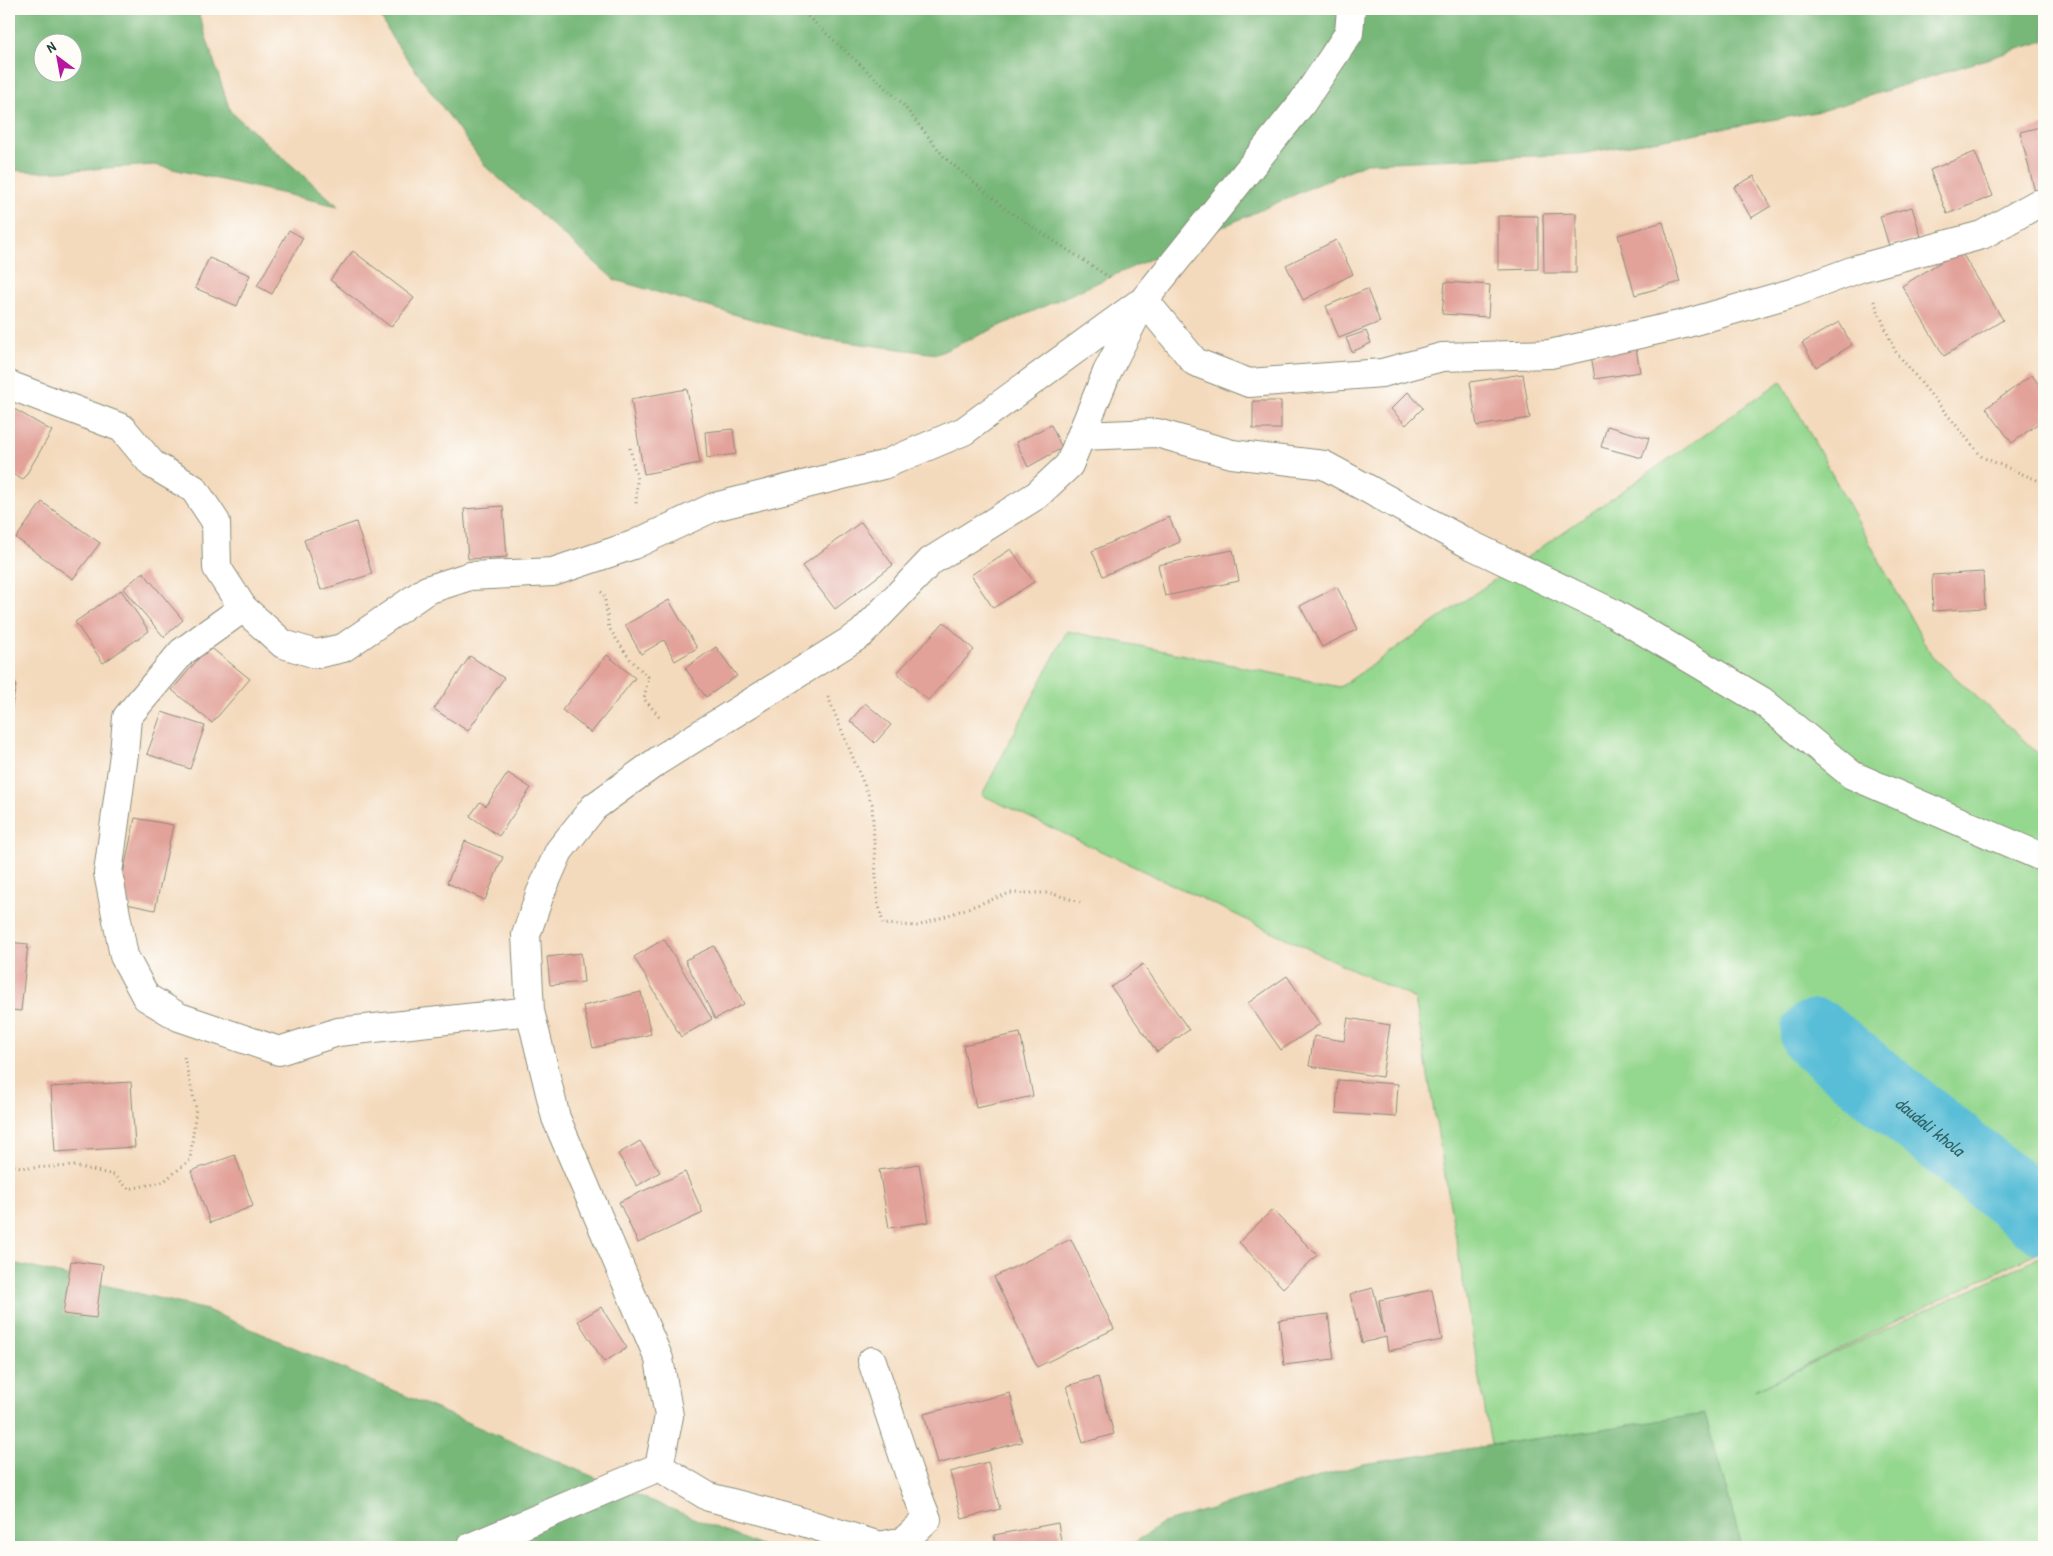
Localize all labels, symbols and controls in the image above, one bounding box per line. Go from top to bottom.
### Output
north arrow [32,32,82,82]
text: N [43,36,60,57]
water label: daudali khola [1890,1091,1971,1163]

